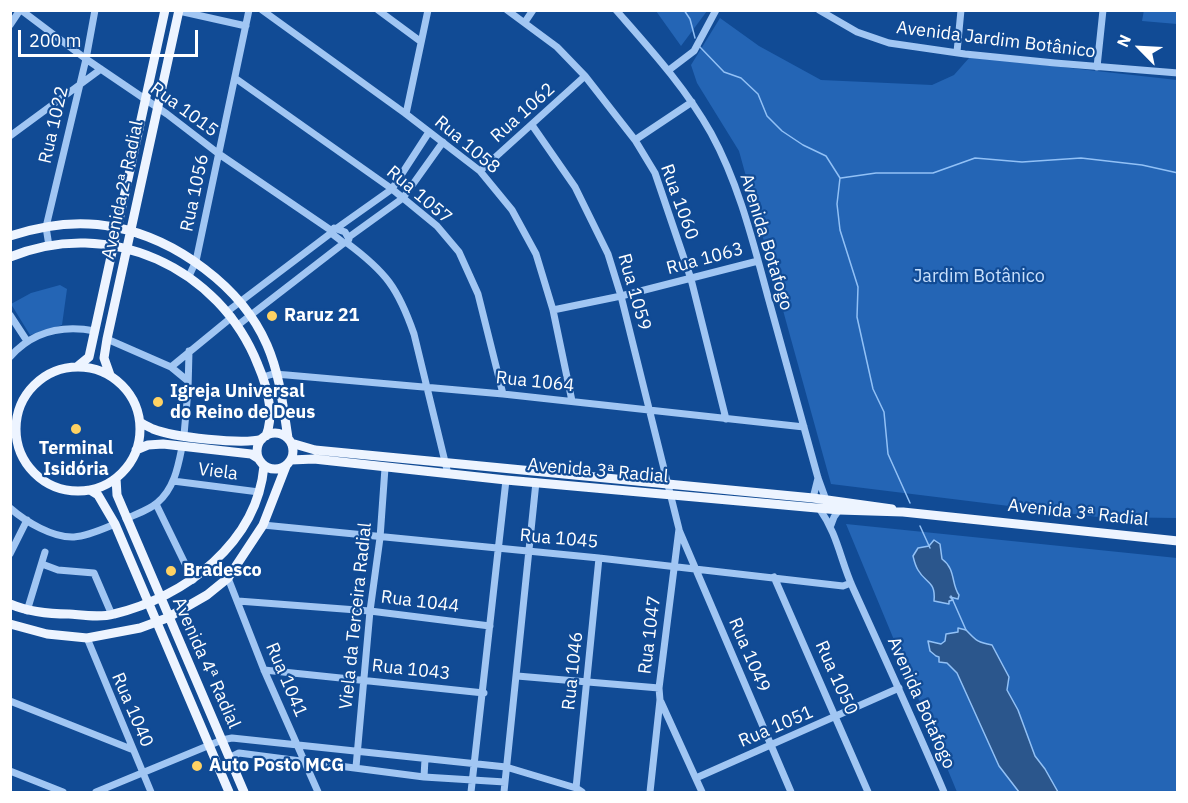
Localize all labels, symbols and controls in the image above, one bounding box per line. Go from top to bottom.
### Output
street label: Avenida Jardim Botânico [895,17,1097,63]
scale bar [21,18,201,56]
north arrow [1110,18,1170,78]
text: 200 m [29,29,81,52]
text: N [1112,31,1135,50]
street label: Rua 1015 [146,78,222,142]
street label: Rua 1062 [486,79,560,147]
street label: Rua 1022 [35,84,73,166]
street label: Rua 1058 [430,111,504,179]
street label: Avenida 2ª Radial [98,119,148,261]
street label: Rua 1056 [176,152,214,234]
street label: Rua 1057 [382,161,456,229]
street label: Rua 1060 [655,161,703,243]
street label: Avenida Botafogo [735,171,797,313]
street label: Rua 1063 [664,238,746,280]
street label: Rua 1059 [613,251,655,333]
park label: Jardim Botânico [913,266,1045,288]
place label: Raruz 21 [284,305,359,327]
marker: Raruz 21 [265,309,279,323]
street label: Rua 1064 [495,367,575,397]
place label: Igreja Universal do Reino de Deus [170,381,315,424]
marker: Igreja Universal do Reino de Deus [151,395,165,409]
marker: Terminal Isidória [69,422,83,436]
place label: Terminal Isidória [39,438,113,480]
street label: Avenida 3ª Radial [527,454,669,488]
street label: Viela [197,459,239,485]
street label: Avenida 3ª Radial [1007,495,1149,531]
street label: Viela da Terceira Radial [335,521,377,711]
street label: Rua 1045 [519,525,599,553]
place label: Bradesco [183,560,262,582]
marker: Bradesco [164,564,178,578]
street label: Rua 1044 [380,586,460,618]
street label: Avenida 4ª Radial [167,594,245,732]
street label: Rua 1047 [634,595,666,675]
street label: Rua 1049 [724,615,774,695]
street label: Rua 1046 [558,631,588,711]
street label: Avenida Botafogo [882,634,960,772]
street label: Rua 1050 [810,638,862,718]
street label: Rua 1041 [261,640,311,720]
street label: Rua 1043 [371,655,451,685]
street label: Rua 1040 [107,670,157,750]
street label: Rua 1051 [736,702,816,752]
place label: Auto Posto MCG [209,755,344,777]
marker: Auto Posto MCG [190,759,204,773]

